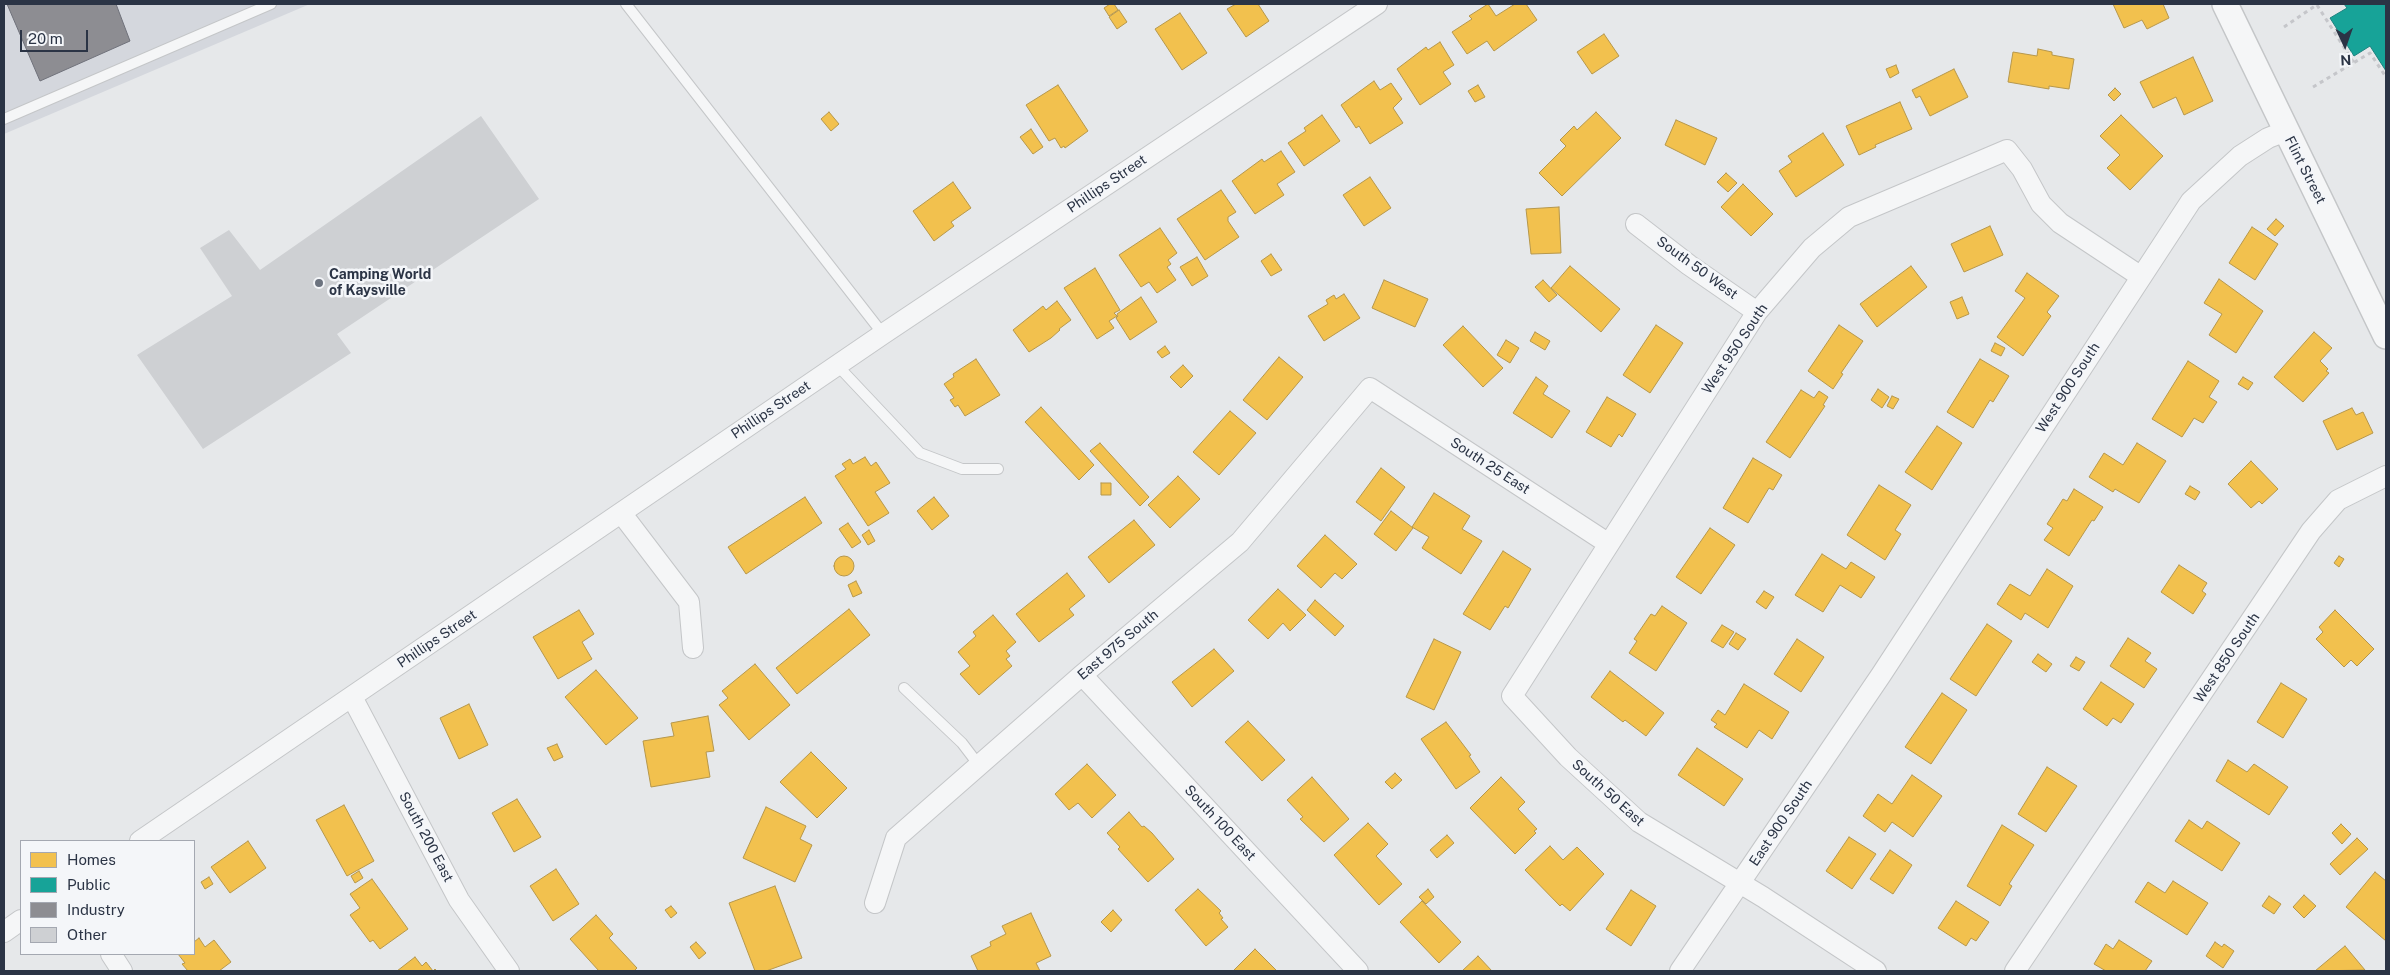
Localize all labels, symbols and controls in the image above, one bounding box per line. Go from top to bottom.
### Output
scale bar [22,20,90,52]
north arrow [2320,20,2370,70]
text: 20 m [28,30,63,47]
text: N [2340,52,2352,68]
street label: Flint Street [2281,133,2329,207]
street label: Phillips Street [1064,151,1150,217]
street label: South 50 West [1653,233,1741,303]
place label: Camping World of Kaysville [329,267,431,300]
marker: Camping World of Kaysville [313,277,325,289]
street label: West 950 South [1699,301,1771,397]
street label: West 900 South [2033,340,2103,436]
street label: Phillips Street [728,377,814,443]
street label: South 25 East [1447,434,1533,498]
street label: Phillips Street [394,606,480,672]
street label: East 975 South [1074,606,1162,684]
street label: West 850 South [2191,610,2263,706]
street label: South 50 East [1568,756,1648,830]
street label: East 900 South [1746,777,1816,869]
street label: South 100 East [1181,782,1259,864]
street label: South 200 East [395,789,457,885]
legend [20,840,195,955]
text: Homes [67,851,116,868]
text: Public [67,876,111,893]
text: Industry [67,901,125,918]
text: Other [67,926,107,943]

